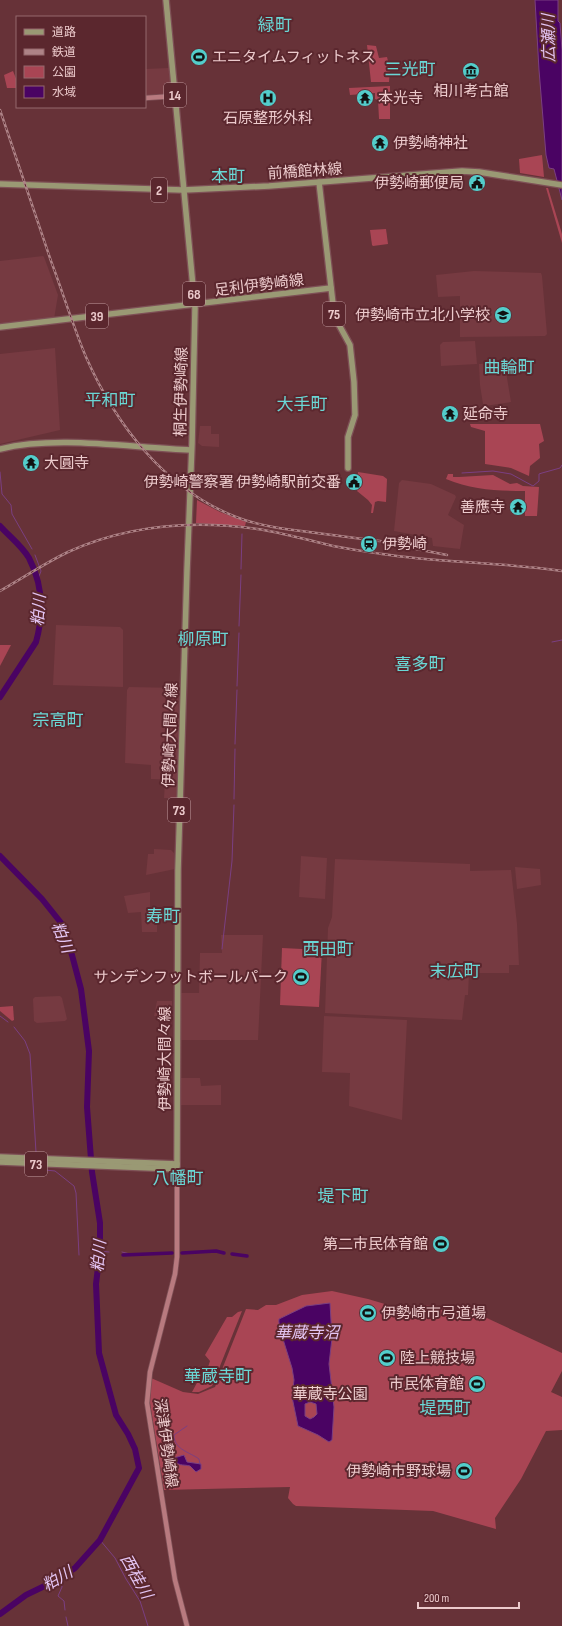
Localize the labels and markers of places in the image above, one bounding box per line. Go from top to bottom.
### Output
sports icon: エニタイムフィットネス [189,47,209,67]
place label: エニタイムフィットネス [212,48,376,67]
museum icon: 相川考古館 [461,61,481,81]
place label: 相川考古館 [433,82,509,101]
hospital icon: 石原整形外科 [258,88,278,108]
temple icon: 本光寺 [355,88,375,108]
place label: 本光寺 [378,89,423,108]
place label: 石原整形外科 [223,109,313,128]
temple icon: 伊勢崎神社 [370,133,390,153]
place label: 伊勢崎神社 [393,134,468,153]
public building icon: 伊勢崎郵便局 [467,173,487,193]
place label: 伊勢崎郵便局 [374,174,464,193]
school or university icon: 伊勢崎市立北小学校 [493,305,513,325]
place label: 伊勢崎市立北小学校 [355,306,490,325]
temple icon: 延命寺 [440,404,460,424]
place label: 延命寺 [463,405,508,424]
temple icon: 大圓寺 [21,453,41,473]
place label: 大圓寺 [44,454,89,473]
public building icon: 伊勢崎警察署 伊勢崎駅前交番 [344,472,364,492]
place label: 伊勢崎警察署 伊勢崎駅前交番 [144,473,341,492]
temple icon: 善應寺 [508,497,528,517]
place label: 善應寺 [460,498,505,517]
station icon: 伊勢崎 [359,534,379,554]
place label: 伊勢崎 [382,535,427,554]
sports icon: サンデンフットボールパーク [291,967,311,987]
place label: サンデンフットボールパーク [93,968,288,987]
sports icon: 第二市民体育館 [431,1234,451,1254]
place label: 第二市民体育館 [323,1235,428,1254]
sports icon: 伊勢崎市弓道場 [358,1303,378,1323]
place label: 伊勢崎市弓道場 [381,1304,486,1323]
sports icon: 陸上競技場 [377,1348,397,1368]
place label: 陸上競技場 [400,1349,475,1368]
sports icon: 市民体育館 [467,1374,487,1394]
place label: 市民体育館 [389,1375,464,1394]
sports icon: 伊勢崎市野球場 [454,1461,474,1481]
place label: 伊勢崎市野球場 [346,1462,451,1481]

